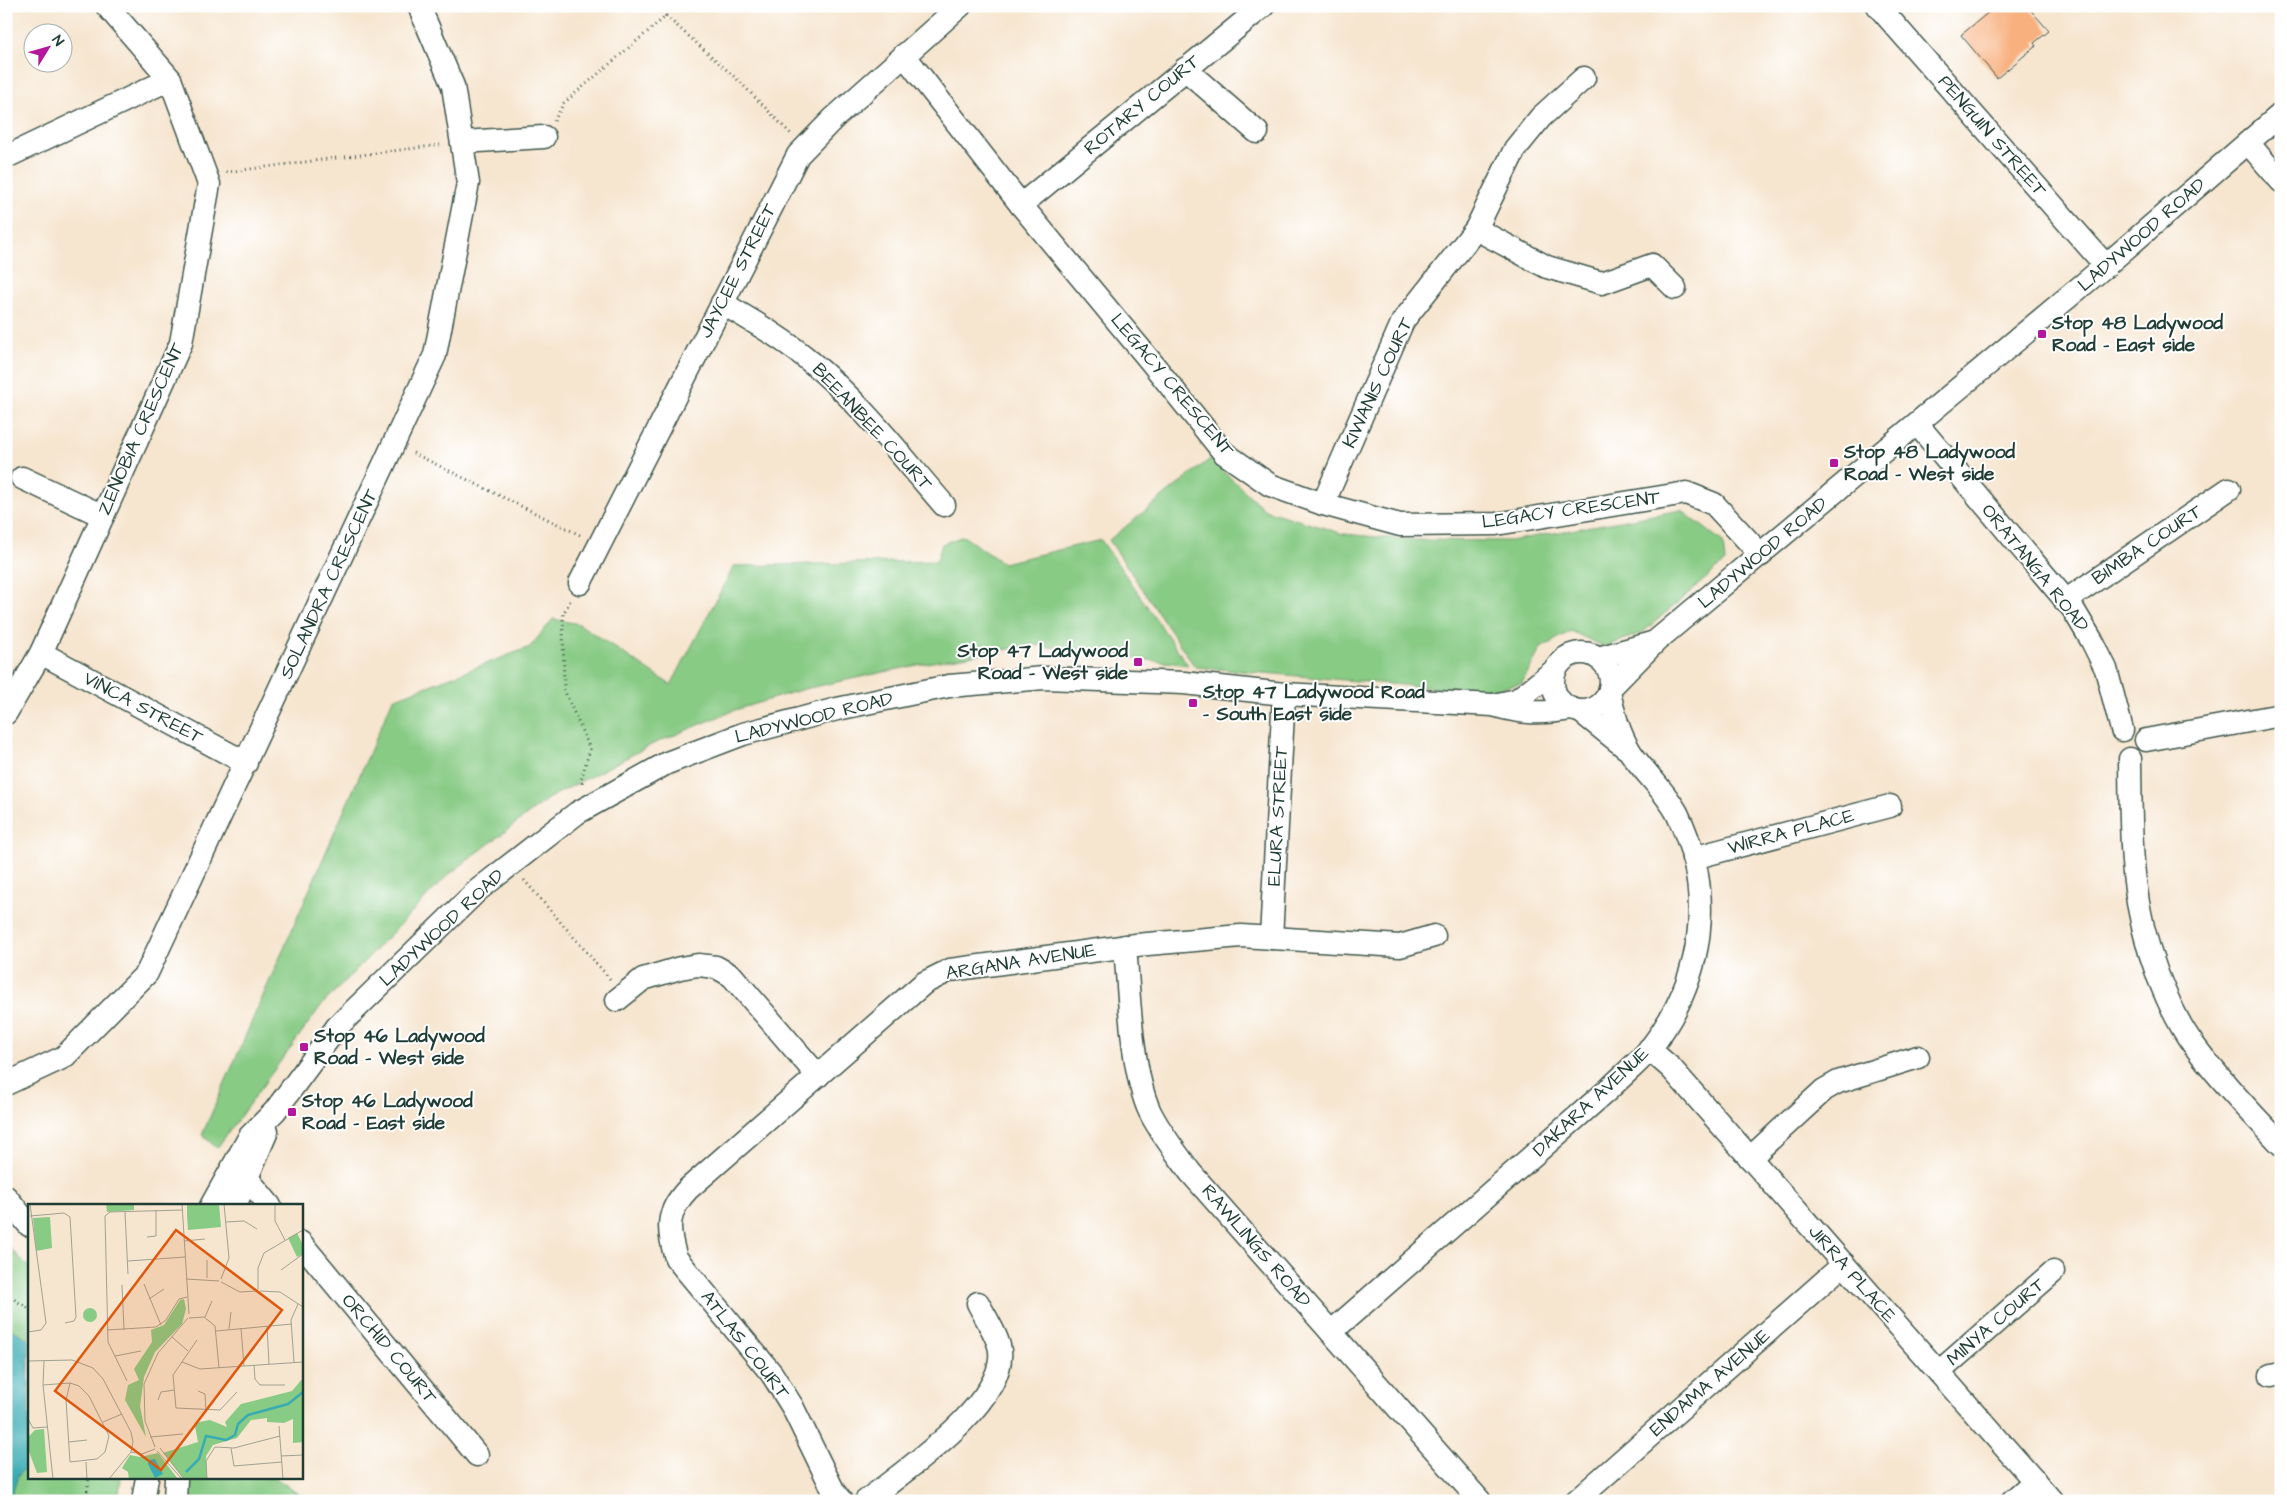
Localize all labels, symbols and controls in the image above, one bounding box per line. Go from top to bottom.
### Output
north arrow [22,22,72,72]
text: N [47,31,68,50]
street label: ROTARY COURT [1078,48,1206,162]
street label: PENGUIN STREET [1931,69,2053,203]
street label: LADYWOOD ROAD [2072,172,2212,298]
street label: JAYCEE STREET [692,199,784,343]
street label: LEGACY CRESCENT [1104,307,1240,463]
place label: Stop 48 Ladywood Road - East side [2051,310,2223,359]
street label: KIWANIS COURT [1336,313,1420,453]
marker: Stop 48 Ladywood Road - East side [2036,328,2048,340]
street label: ZENOBIA CRESCENT [91,338,191,519]
street label: BEEANBEE COURT [806,357,939,497]
place label: Stop 48 Ladywood Road - West side [1843,439,2015,488]
marker: Stop 48 Ladywood Road - West side [1828,457,1840,469]
street label: SOLANDRA CRESCENT [273,484,385,683]
street label: LEGACY CRESCENT [1480,484,1662,536]
street label: LADYWOOD ROAD [1692,491,1834,615]
street label: ORATANGA ROAD [1975,498,2095,638]
street label: BIMBA COURT [2087,498,2208,592]
place label: Stop 47 Ladywood Road - West side [957,638,1129,687]
marker: Stop 47 Ladywood Road - West side [1132,656,1144,668]
street label: VINCA STREET [78,665,208,751]
place label: Stop 47 Ladywood Road - South East side [1202,679,1425,728]
street label: LADYWOOD ROAD [732,685,896,751]
marker: Stop 47 Ladywood Road - South East side [1187,697,1199,709]
street label: ELURA STREET [1261,745,1295,887]
street label: WIRRA PLACE [1725,802,1857,862]
street label: LADYWOOD ROAD [374,863,510,993]
street label: ARGANA AVENUE [944,937,1098,987]
place label: Stop 46 Ladywood Road - West side [313,1023,485,1072]
marker: Stop 46 Ladywood Road - West side [298,1041,310,1053]
street label: DAKARA AVENUE [1527,1041,1655,1163]
place label: Stop 46 Ladywood Road - East side [301,1088,473,1137]
marker: Stop 46 Ladywood Road - East side [286,1106,298,1118]
street label: RAWLINGS ROAD [1195,1179,1317,1313]
inset map [28,1204,302,1480]
street label: JIRRA PLACE [1802,1219,1902,1329]
street label: MINYA COURT [1941,1271,2051,1372]
street label: ATLAS COURT [694,1285,796,1405]
street label: ORCHID COURT [335,1288,443,1410]
street label: ENDAMA AVENUE [1644,1323,1776,1443]

